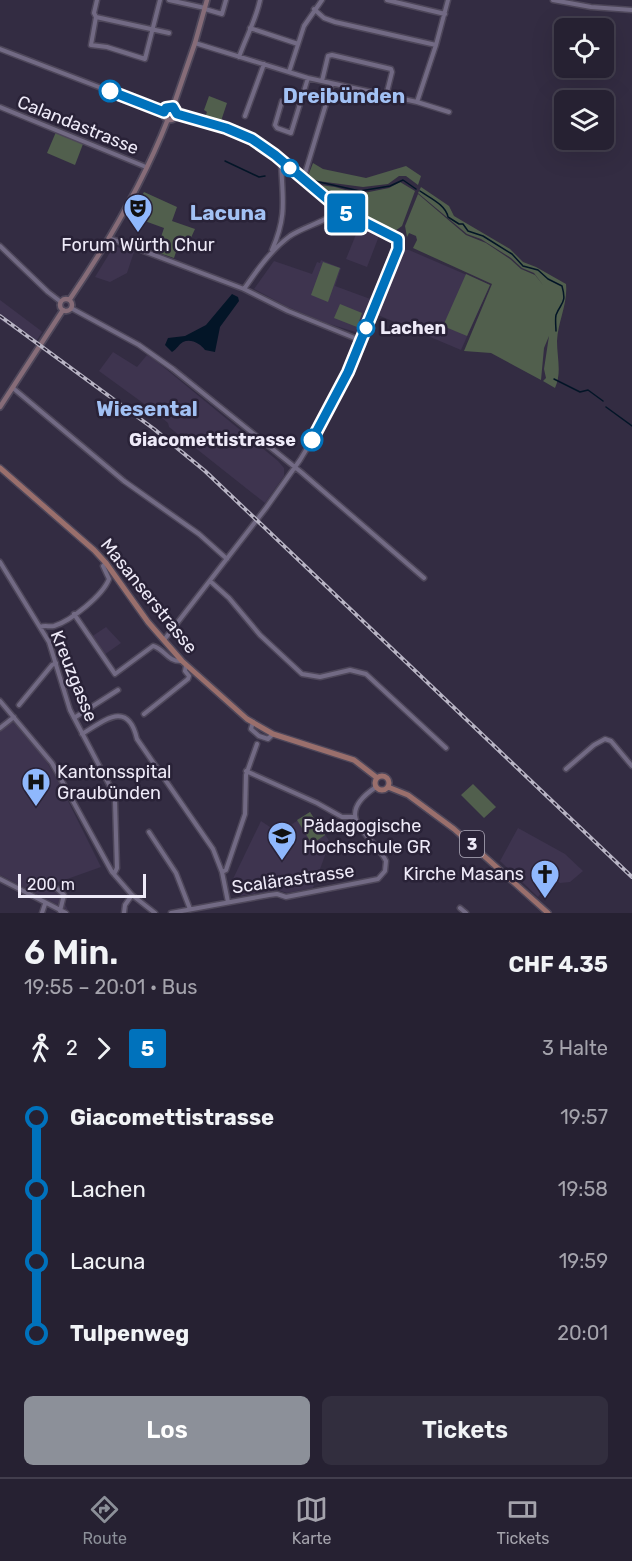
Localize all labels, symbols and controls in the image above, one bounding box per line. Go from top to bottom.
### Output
map controls [554,18,614,150]
button: locate [554,18,614,78]
unlabelled marker [99,80,121,102]
district label: Dreibünden [283,83,405,108]
button: layers [554,90,614,150]
street label: Calandastrasse [14,91,142,159]
unlabelled marker [281,159,299,177]
theatre icon: Forum Würth Chur [122,192,154,234]
line badge: 5 [326,194,366,232]
district label: Lacuna [190,200,266,225]
text: 5 [339,201,353,226]
place label: Forum Würth Chur [61,234,215,256]
place label: Lachen [380,317,446,339]
marker: Lachen [357,319,375,337]
district label: Wiesental [96,396,198,421]
place label: Giacomettistrasse [129,429,296,451]
marker: Giacomettistrasse [301,429,323,451]
street label: Masanserstrasse [96,534,202,658]
street label: Kreuzgasse [46,627,102,725]
place label: Kantonsspital Graubünden [57,761,171,804]
hospital icon: Kantonsspital Graubünden [20,766,52,808]
place label: Pädagogische Hochschule GR [303,815,431,858]
school or university icon: Pädagogische Hochschule GR [266,820,298,862]
road number: 3 [460,831,484,857]
church icon: Kirche Masans [529,858,561,900]
street label: Scalärastrasse [230,860,356,898]
place label: Kirche Masans [403,863,524,885]
scale bar [18,871,146,899]
text: 200 m [27,875,75,894]
text: 6 Min. [24,933,118,972]
text: CHF 4.35 [508,951,608,978]
text: 19:55 – 20:01 · Bus [24,975,197,999]
icon: walk [24,1032,57,1065]
icon: forward [87,1032,120,1065]
text: 2 [66,1036,78,1060]
text: 5 [141,1036,154,1061]
text: 3 Halte [542,1036,608,1060]
text: Giacomettistrasse [70,1104,274,1131]
text: 19:57 [560,1105,608,1129]
text: Lachen [70,1176,146,1203]
text: 19:58 [558,1177,608,1201]
text: Lacuna [70,1248,145,1275]
text: 19:59 [559,1249,608,1273]
text: Tulpenweg [70,1320,189,1347]
text: 20:01 [557,1321,608,1345]
button: Los [24,1396,310,1465]
button: Tickets [322,1396,608,1465]
tab: Route [82,1493,127,1548]
tab: Karte [292,1493,331,1548]
tab: Tickets [496,1493,550,1548]

